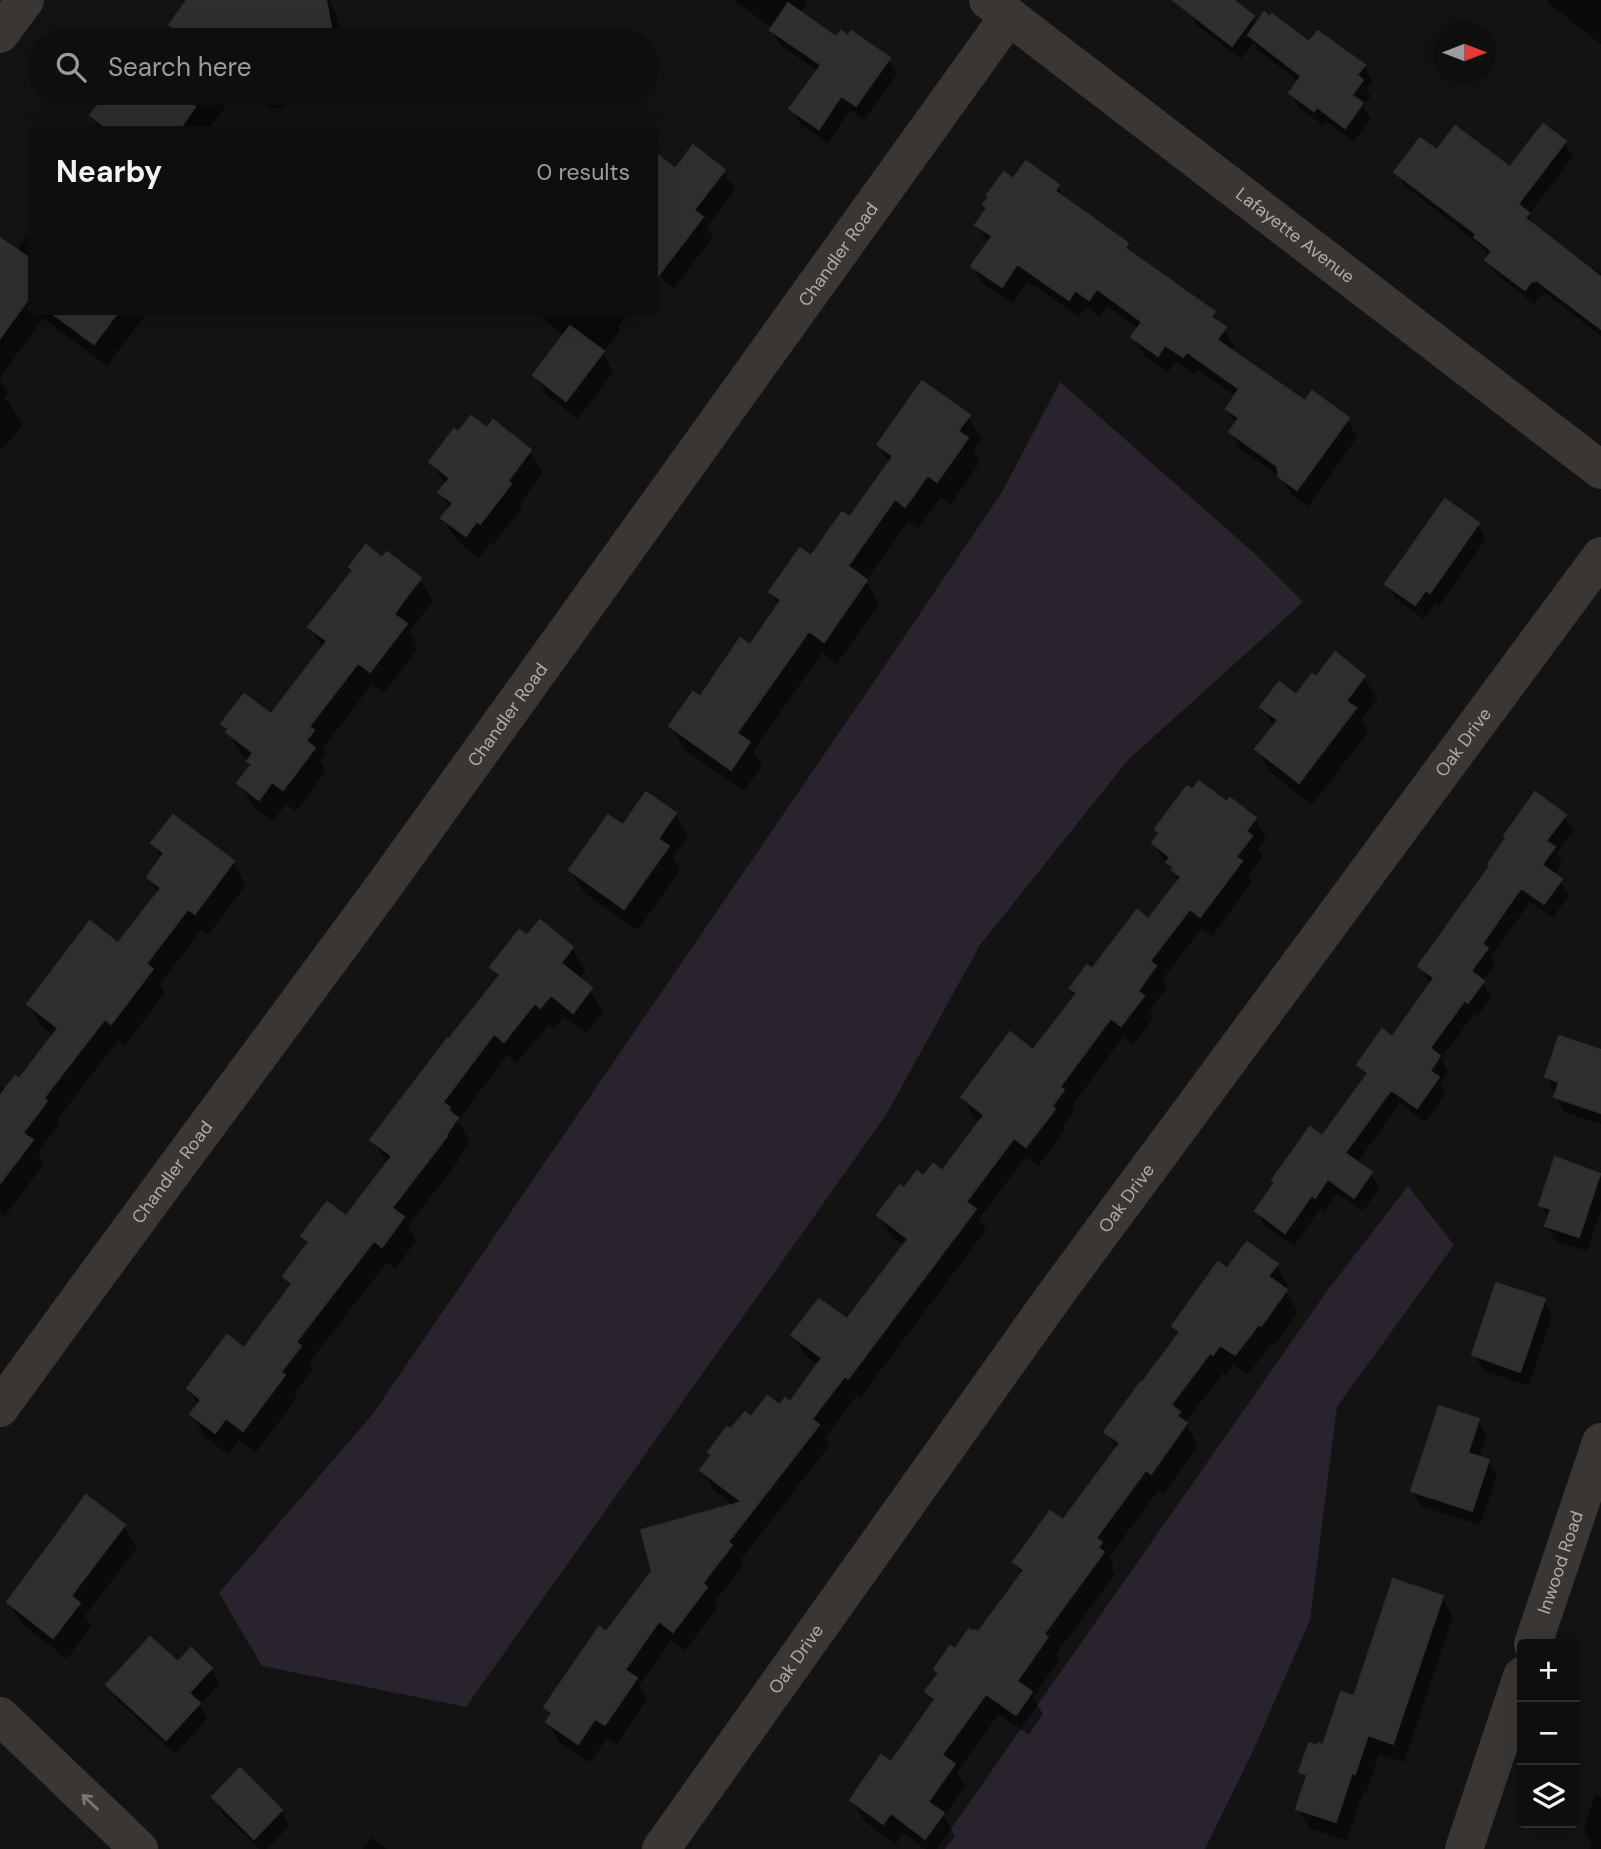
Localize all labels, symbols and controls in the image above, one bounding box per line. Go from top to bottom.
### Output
north arrow [1433,21,1496,84]
search box [28,28,658,105]
icon: search [52,48,90,86]
text: Search here [108,50,251,84]
text: Nearby [56,152,162,191]
text: 0 results [537,157,630,187]
street label: Lafayette Avenue [1231,182,1359,289]
street label: Chandler Road [793,198,884,311]
street label: Chandler Road [462,658,553,772]
street label: Oak Drive [1430,703,1497,782]
street label: Chandler Road [126,1116,218,1229]
street label: Oak Drive [1093,1159,1160,1238]
street label: Inwood Road [1532,1508,1589,1617]
street label: Oak Drive [763,1619,829,1699]
map controls [1517,1639,1580,1828]
button: + [1517,1639,1580,1702]
button: − [1517,1702,1580,1765]
button: layers [1517,1765,1580,1828]
one-way arrow [82,1793,99,1810]

